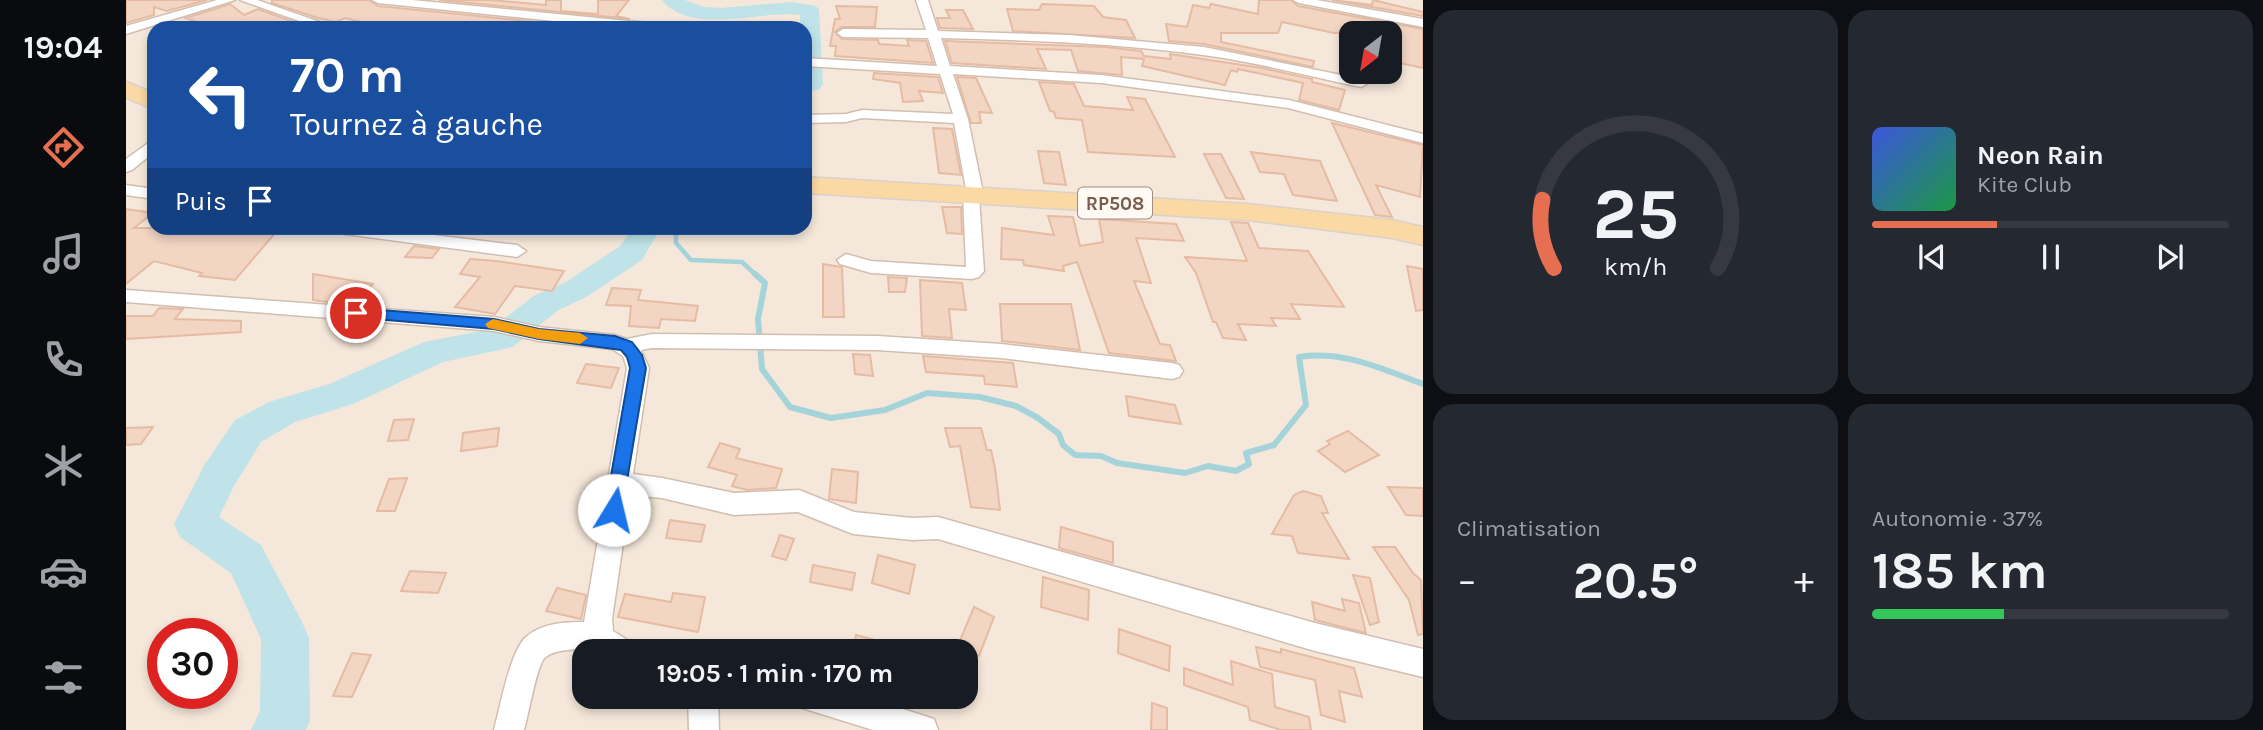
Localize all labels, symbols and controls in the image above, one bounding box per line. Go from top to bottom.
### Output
north arrow [1339,21,1402,84]
map controls [1339,21,1402,84]
text: 19:04 [24,29,102,66]
text: 70 m [290,47,404,104]
icon: left [175,49,266,140]
text: Tournez à gauche [290,106,543,143]
icon: directions [39,123,88,172]
text: Neon Rain [1977,140,2104,171]
text: 25 [1592,171,1679,256]
text: Kite Club [1977,171,2072,198]
icon: arrive [241,182,279,220]
text: Puis [175,186,227,217]
road number: RP508 [1078,188,1152,218]
icon: music [39,229,88,278]
icon: previous [1913,238,1951,276]
icon: pause [2032,238,2070,276]
icon: next [2151,238,2189,276]
text: km/h [1604,252,1667,281]
pin [326,283,386,343]
icon: arrive [337,294,375,332]
icon: phone [39,335,88,384]
icon: climate [39,441,88,490]
position arrow [577,473,651,547]
text: Autonomie · 37% [1872,505,2043,532]
text: Climatisation [1457,515,1601,542]
text: 185 km [1872,540,2048,601]
icon: car [39,547,88,596]
text: 20.5° [1573,550,1699,611]
text: − [1457,558,1477,603]
text: + [1794,558,1814,603]
speed limit sign: 30 [147,618,238,709]
icon: filters [39,653,88,702]
text: 19:05 · 1 min · 170 m [657,658,893,689]

